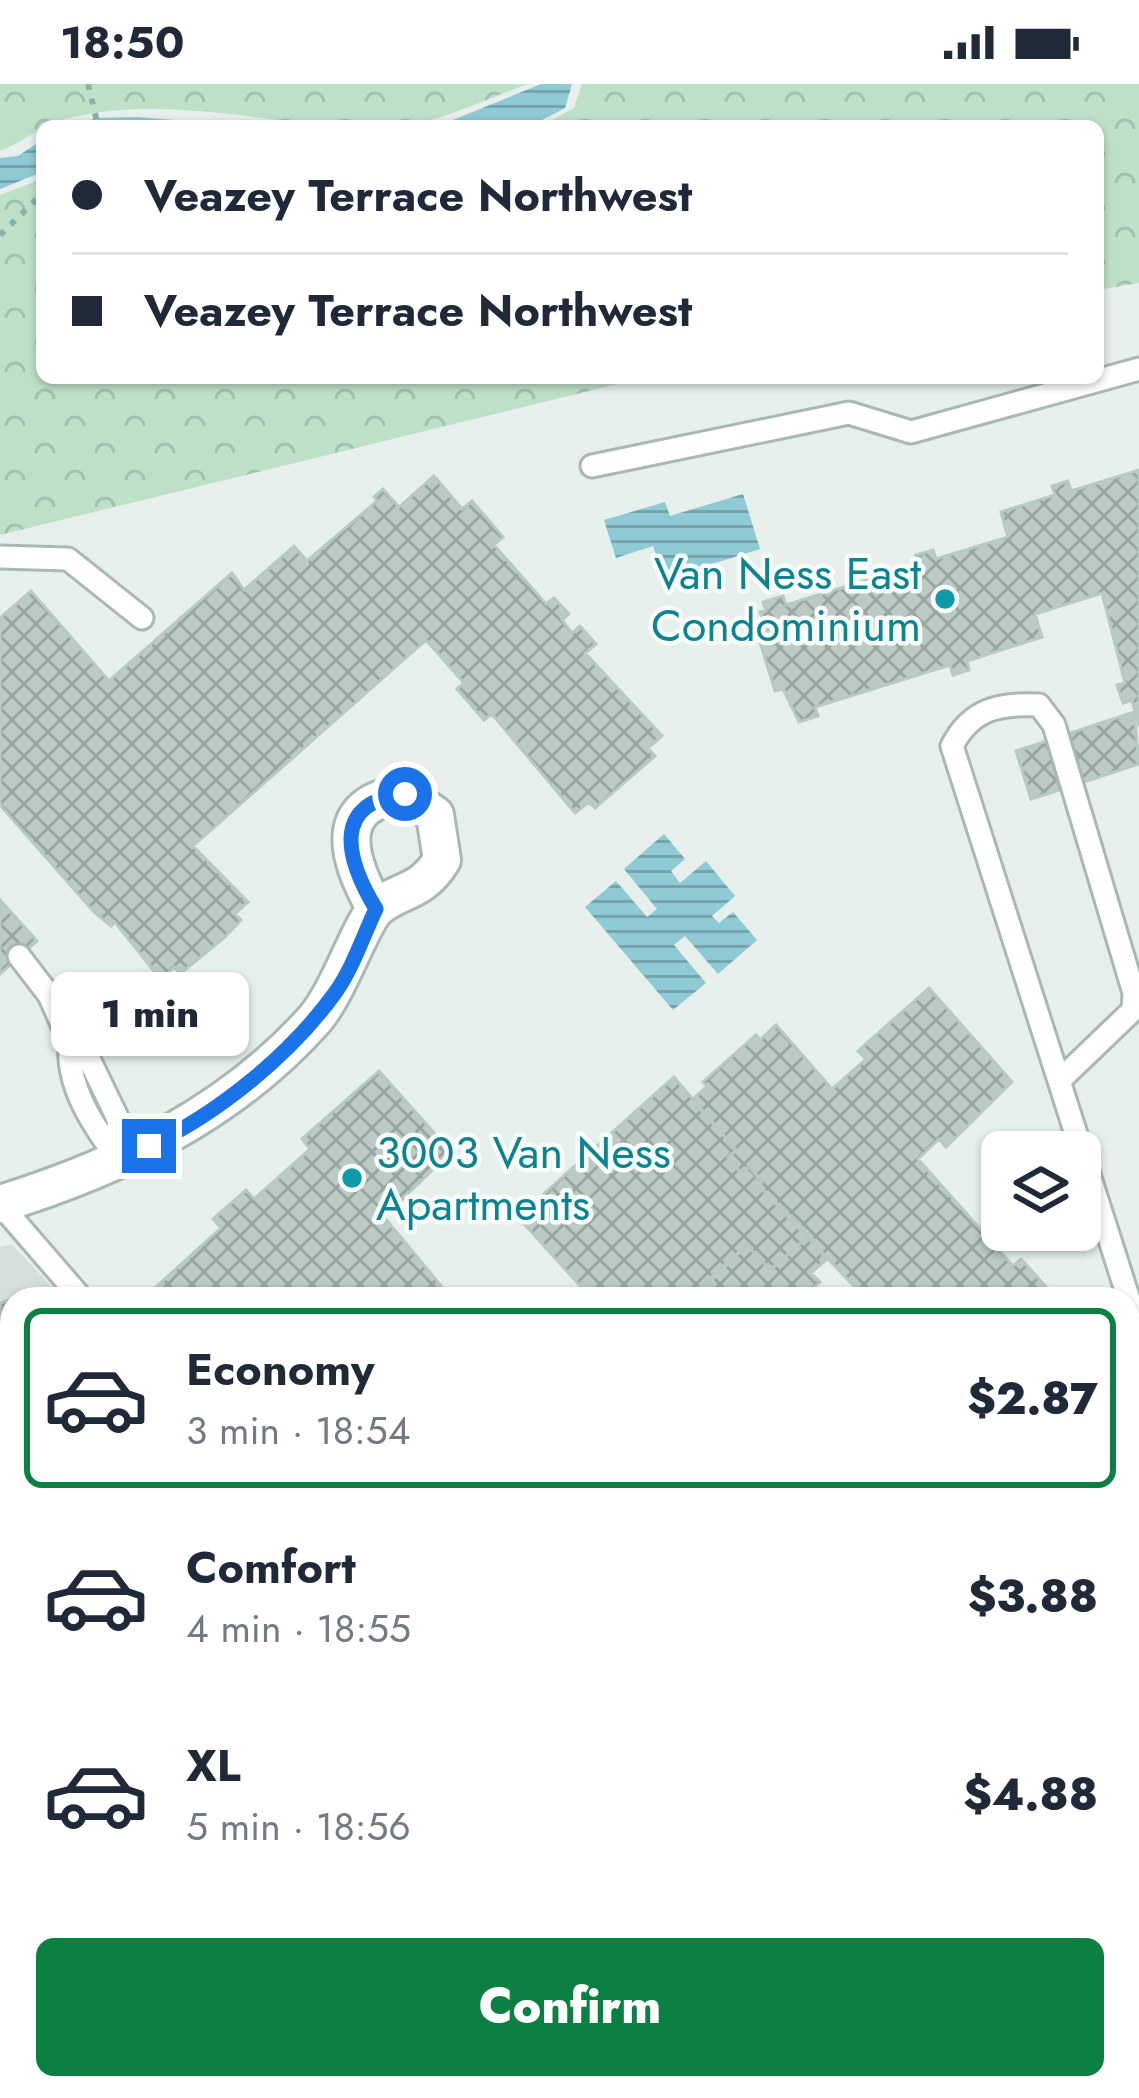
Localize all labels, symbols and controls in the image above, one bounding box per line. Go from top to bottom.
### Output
text: 18:50 [60,10,184,75]
text: Veazey Terrace Northwest [144,163,692,228]
text: Veazey Terrace Northwest [144,278,692,343]
place label: Van Ness East Condominium [651,541,921,658]
marker: Van Ness East Condominium [932,586,958,612]
route start [378,767,432,821]
callout: 1 min [50,972,248,1056]
text: 1 min [101,985,199,1042]
route end [122,1119,176,1173]
place label: 3003 Van Ness Apartments [376,1120,671,1237]
map controls [981,1131,1101,1251]
button: layers [981,1131,1101,1251]
marker: 3003 Van Ness Apartments [339,1165,365,1191]
text: Economy [186,1337,374,1402]
icon: car [42,1344,150,1452]
text: $2.87 [967,1366,1098,1431]
text: 3 min · 18:54 [186,1402,410,1459]
text: Comfort [186,1535,356,1600]
icon: car [42,1542,150,1650]
text: $3.88 [968,1564,1098,1629]
text: 4 min · 18:55 [186,1600,411,1657]
text: XL [186,1733,241,1798]
icon: car [42,1740,150,1848]
text: $4.88 [963,1762,1098,1827]
text: 5 min · 18:56 [186,1798,411,1855]
button: Confirm [36,1938,1104,2076]

